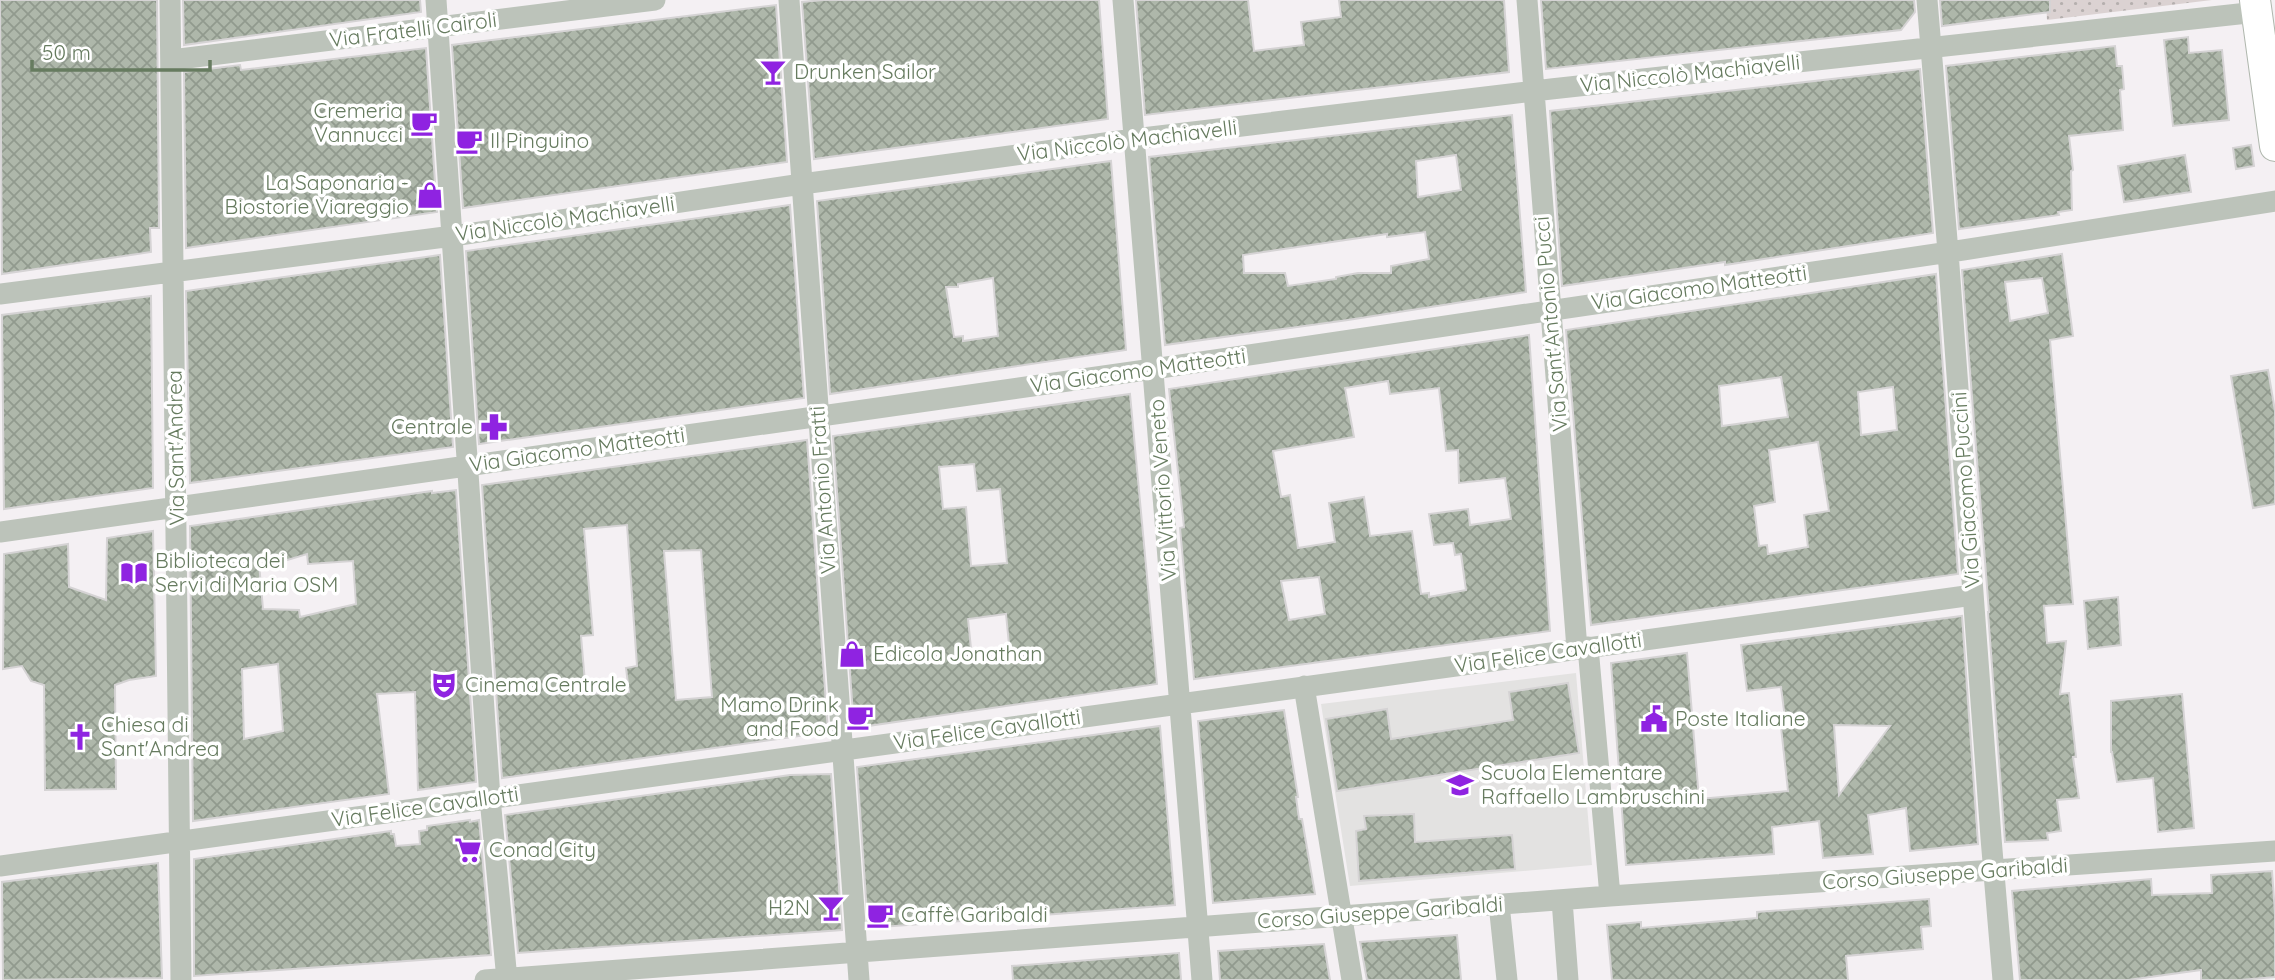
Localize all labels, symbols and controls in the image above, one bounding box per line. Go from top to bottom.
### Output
street label: Via Fratelli Cairoli [328,6,498,52]
scale bar [32,28,210,72]
text: 50 m [42,39,91,65]
street label: Via Niccolò Machiavelli [1579,49,1801,97]
bar icon: Drunken Sailor [758,57,788,87]
place label: Drunken Sailor [794,58,936,84]
place label: Cremeria Vannucci [313,97,403,147]
cafe icon: Cremeria Vannucci [409,108,439,138]
street label: Via Niccolò Machiavelli [1015,114,1238,166]
cafe icon: Il Pinguino [454,126,484,156]
place label: Il Pinguino [490,127,589,153]
place label: La Saponaria - Biostorie Viareggio [224,169,409,219]
shop icon: La Saponaria - Biostorie Viareggio [415,180,445,210]
street label: Via Niccolò Machiavelli [453,190,676,246]
street label: Via Sant'Antonio Pucci [1528,215,1572,433]
street label: Via Giacomo Matteotti [1589,259,1808,315]
street label: Via Giacomo Matteotti [1028,342,1247,398]
street label: Via Sant'Andrea [161,370,189,526]
street label: Via Giacomo Puccini [1945,391,1985,589]
street label: Via Vittorio Veneto [1143,398,1181,582]
street label: Via Antonio Fratti [803,405,841,575]
pharmacy icon: Centrale [479,412,509,442]
place label: Centrale [391,413,473,439]
street label: Via Giacomo Matteotti [467,421,686,477]
place label: Biblioteca dei Servi di Maria OSM [155,547,338,597]
library icon: Biblioteca dei Servi di Maria OSM [119,558,149,588]
street label: Via Felice Cavallotti [1452,626,1643,678]
shop icon: Edicola Jonathan [837,639,867,669]
place label: Edicola Jonathan [873,640,1042,666]
theatre icon: Cinema Centrale [429,670,459,700]
place label: Cinema Centrale [465,671,627,697]
place label: Mamo Drink and Food [720,691,839,741]
cafe icon: Mamo Drink and Food [845,702,875,732]
street label: Via Felice Cavallotti [891,703,1082,755]
public building icon: Poste Italiane [1639,704,1669,734]
place label: Poste Italiane [1675,705,1806,731]
place label: Chiesa di Sant'Andrea [101,711,220,761]
church icon: Chiesa di Sant'Andrea [65,722,95,752]
place label: Scuola Elementare Raffaello Lambruschini [1481,759,1705,809]
school or university icon: Scuola Elementare Raffaello Lambruschini [1445,770,1475,800]
street label: Via Felice Cavallotti [329,780,520,832]
supermarket icon: Conad City [453,835,483,865]
place label: Conad City [489,836,596,862]
street label: Corso Giuseppe Garibaldi [1821,851,2069,895]
street label: Corso Giuseppe Garibaldi [1256,890,1504,934]
bar icon: H2N [816,893,846,923]
place label: H2N [768,894,810,920]
cafe icon: Caffè Garibaldi [865,900,895,930]
place label: Caffè Garibaldi [901,901,1048,927]

